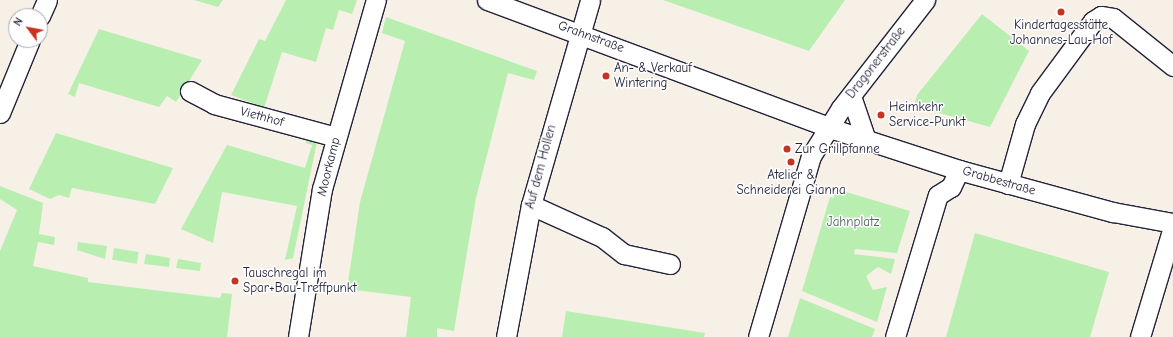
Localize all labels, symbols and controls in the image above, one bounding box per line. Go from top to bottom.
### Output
marker: Kindertagesstätte Johannes-Lau-Hof [1056,7,1066,17]
north arrow [8,8,48,48]
text: N [11,15,26,28]
street label: Grahnstraße [556,18,626,56]
place label: Kindertagesstätte Johannes-Lau-Hof [1010,18,1112,49]
street label: Dragonerstraße [843,24,909,102]
place label: An- & Verkauf Wintering [614,61,692,92]
marker: An- & Verkauf Wintering [601,71,611,81]
place label: Heimkehr Service-Punkt [889,100,965,131]
street label: Viethhof [238,104,286,130]
marker: Heimkehr Service-Punkt [876,110,886,120]
street label: Auf dem Hollen [522,123,560,211]
street label: Moorkamp [314,136,344,198]
place label: Zur Grillpfanne [795,141,880,157]
marker: Zur Grillpfanne [782,144,792,154]
marker: Atelier & Schneiderei Gianna [786,157,796,167]
street label: Grabbestraße [961,163,1037,199]
place label: Atelier & Schneiderei Gianna [736,168,846,199]
park label: Jahnplatz [827,214,879,230]
place label: Tauschregal im Spar+Bau-Treffpunkt [243,266,357,297]
marker: Tauschregal im Spar+Bau-Treffpunkt [230,276,240,286]

